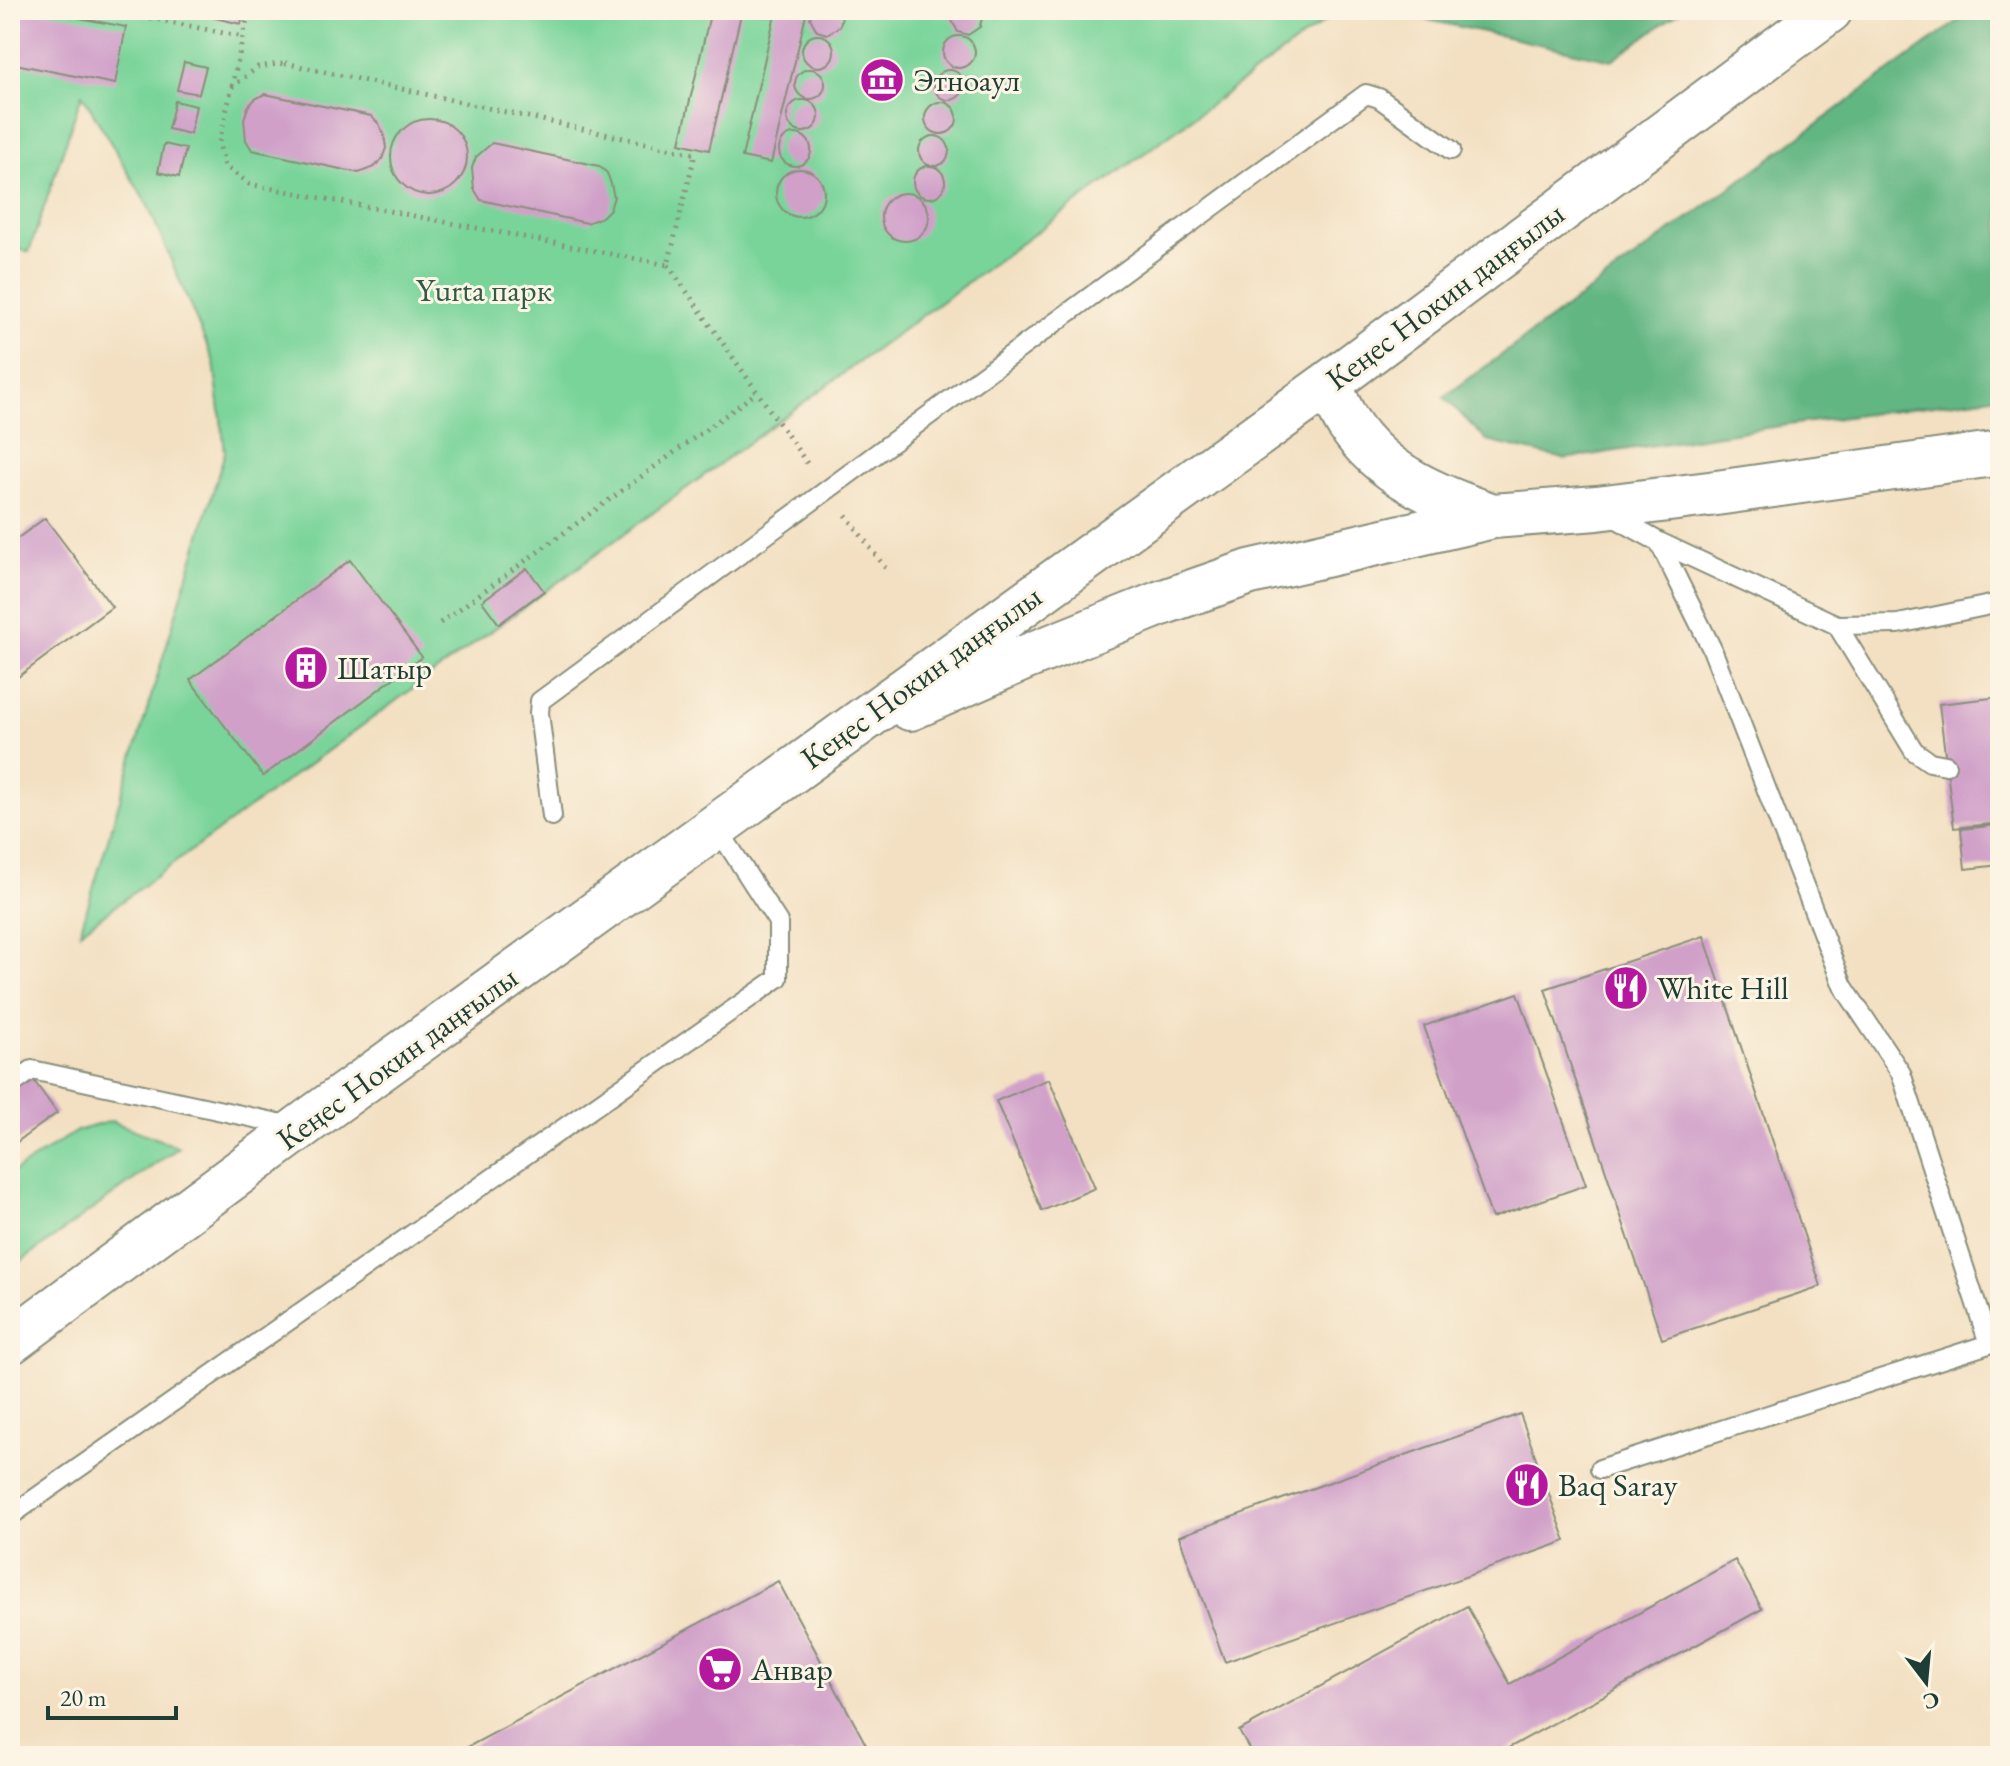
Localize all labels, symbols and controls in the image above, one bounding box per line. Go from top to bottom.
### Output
museum icon: Этноаул [858,56,906,104]
place label: Этноаул [913,59,1020,101]
street label: Кеңес Нокин даңғылы [1317,193,1573,399]
park label: Yurta парк [416,269,552,311]
street label: Кеңес Нокин даңғылы [792,575,1050,779]
building icon: Шатыр [282,644,330,692]
place label: Шатыр [337,647,432,689]
street label: Кеңес Нокин даңғылы [268,956,526,1160]
restaurant icon: White Hill [1602,964,1650,1012]
place label: White Hill [1657,967,1789,1009]
restaurant icon: Baq Saray [1503,1461,1551,1509]
place label: Baq Saray [1558,1464,1678,1506]
north arrow [1886,1642,1966,1722]
supermarket icon: Анвар [696,1645,744,1693]
place label: Анвар [750,1648,833,1690]
scale bar [48,1670,176,1720]
text: 20 m [60,1682,107,1713]
text: С [1920,1685,1943,1717]

